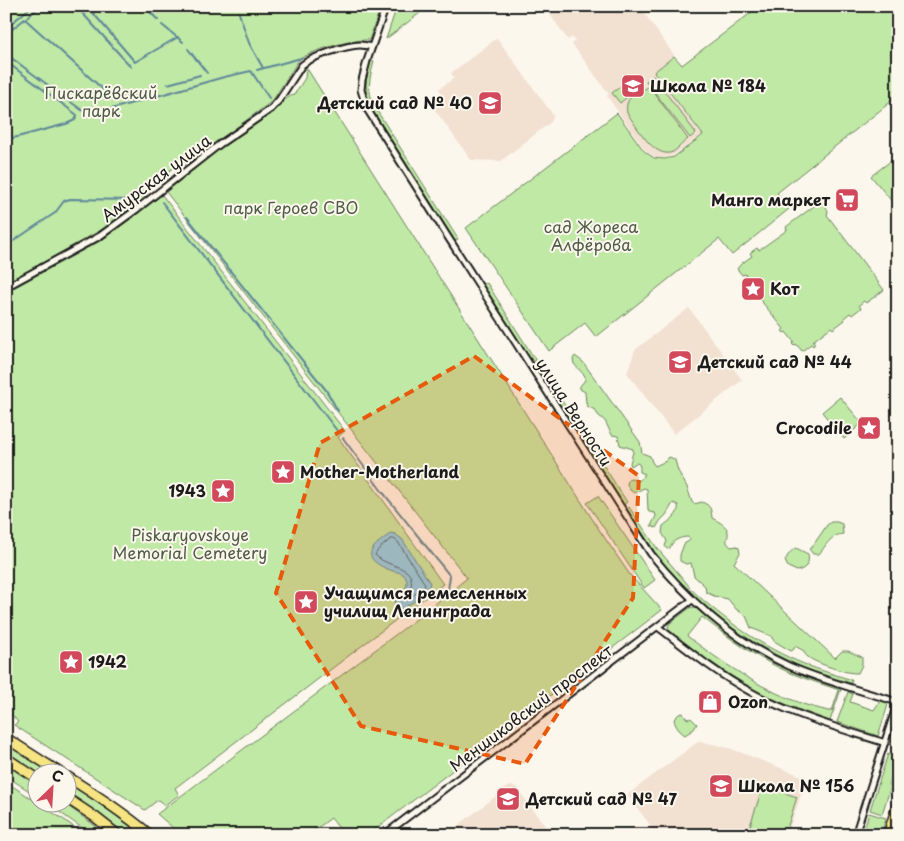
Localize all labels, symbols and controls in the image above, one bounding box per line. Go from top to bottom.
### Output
school or university icon: Школа № 184 [620,73,646,99]
place label: Школа № 184 [650,73,766,97]
park label: Пискарёвский парк [45,80,157,122]
place label: Детский сад № 40 [317,90,472,114]
school or university icon: Детский сад № 40 [477,90,503,116]
street label: Амурская улица [95,128,215,227]
place label: Манго маркет [711,187,831,211]
supermarket icon: Манго маркет [834,187,860,213]
park label: парк Героев СВО [224,195,358,219]
park label: сад Жореса Алфёрова [544,214,638,256]
place icon: Кот [740,276,766,302]
place label: Кот [770,276,800,300]
school or university icon: Детский сад № 44 [667,349,693,375]
place label: Детский сад № 44 [697,349,852,373]
street label: улица Верности [531,353,619,470]
place label: Crocodile [776,415,852,439]
place icon: Crocodile [856,415,882,441]
place icon: Mother-Motherland [270,459,296,485]
place label: Mother-Motherland [300,459,460,483]
place label: 1943 [168,478,206,502]
place icon: 1943 [210,478,236,504]
park label: Piskaryovskoye Memorial Cemetery [113,522,267,564]
place label: Учащимся ремесленных училищ Ленинграда [324,580,527,622]
place icon: Учащимся ремесленных училищ Ленинграда [293,589,319,615]
street label: Меншиковский проспект [444,638,617,777]
place icon: 1942 [58,649,84,675]
place label: 1942 [88,649,127,673]
shop icon: Ozon [697,689,723,715]
place label: Ozon [728,689,768,713]
north arrow [28,764,78,814]
text: С [48,764,67,788]
school or university icon: Школа № 156 [708,773,734,799]
place label: Школа № 156 [738,773,854,797]
school or university icon: Детский сад № 47 [495,786,521,812]
place label: Детский сад № 47 [525,786,678,810]

